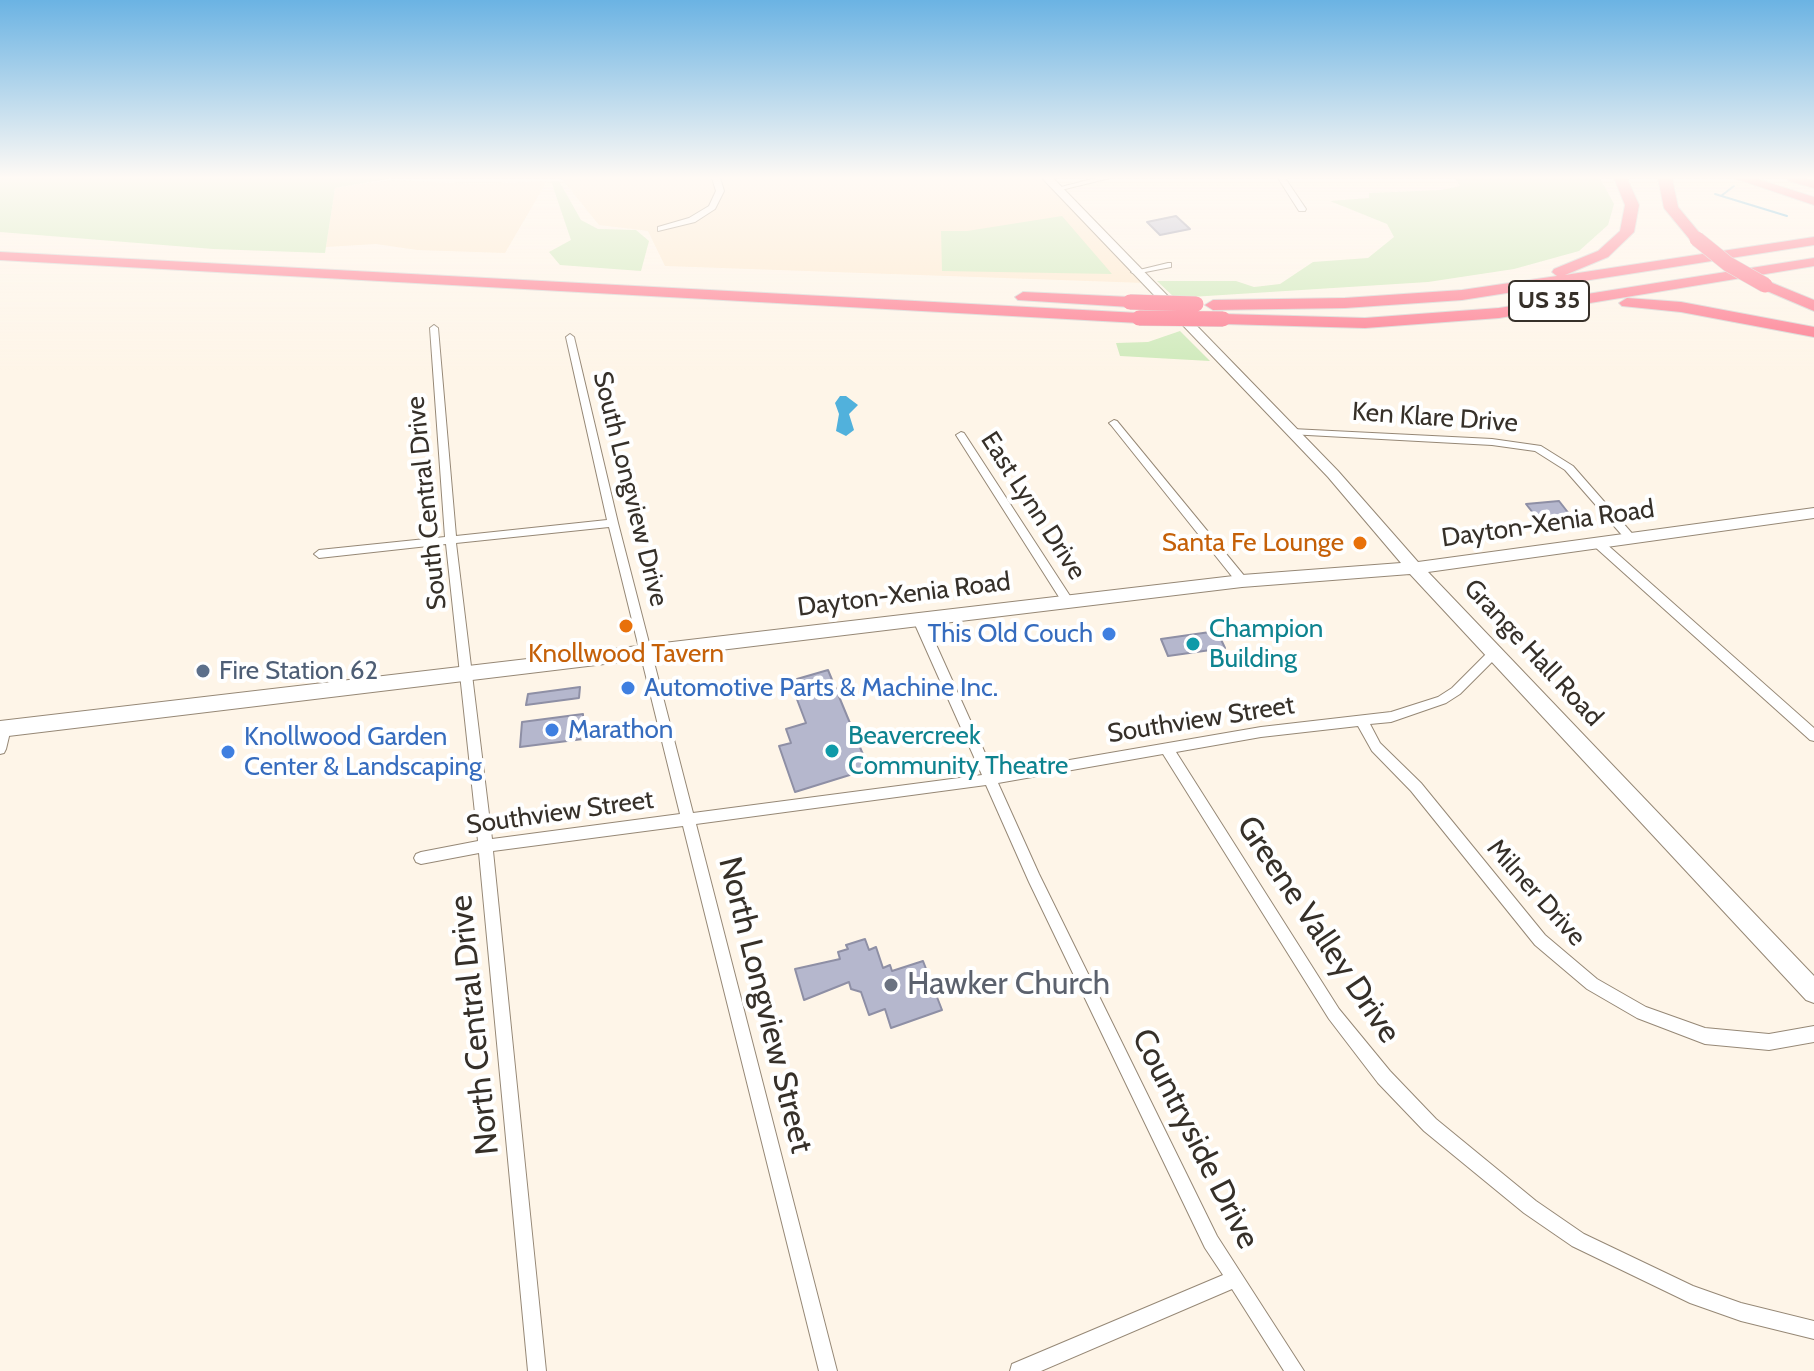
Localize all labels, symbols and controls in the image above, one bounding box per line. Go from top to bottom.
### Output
road number: US 35 [1509,281,1589,321]
street label: South Longview Drive [586,368,674,610]
street label: South Central Drive [400,395,454,611]
street label: Ken Klare Drive [1351,397,1519,439]
street label: East Lynn Drive [974,426,1092,586]
street label: Dayton-Xenia Road [1440,494,1656,554]
place label: Santa Fe Lounge [1162,527,1344,559]
marker: Santa Fe Lounge [1351,534,1369,552]
street label: Dayton-Xenia Road [796,566,1012,624]
street label: Grange Hall Road [1457,573,1609,733]
place label: Champion Building [1209,613,1323,674]
marker: Knollwood Tavern [617,617,635,635]
place label: This Old Couch [927,618,1093,650]
marker: This Old Couch [1100,625,1118,643]
marker: Champion Building [1184,635,1202,653]
place label: Knollwood Tavern [528,638,724,670]
place label: Fire Station 62 [219,655,378,687]
marker: Fire Station 62 [194,662,212,680]
place label: Automotive Parts & Machine Inc. [644,672,998,704]
marker: Automotive Parts & Machine Inc. [619,679,637,697]
street label: Southview Street [1105,690,1297,750]
place label: Marathon [568,714,673,746]
place label: Beavercreek Community Theatre [848,720,1068,782]
place label: Knollwood Garden Center & Landscaping [244,721,482,782]
marker: Marathon [543,721,561,739]
marker: Beavercreek Community Theatre [823,742,841,760]
marker: Knollwood Garden Center & Landscaping [219,743,237,761]
street label: Southview Street [464,784,656,842]
street label: Greene Valley Drive [1228,809,1408,1051]
street label: Milner Drive [1480,833,1592,953]
street label: North Longview Street [710,853,820,1157]
street label: North Central Drive [442,893,508,1157]
place label: Hawker Church [907,966,1110,1004]
marker: Hawker Church [882,976,900,994]
street label: Countryside Drive [1123,1023,1267,1255]

